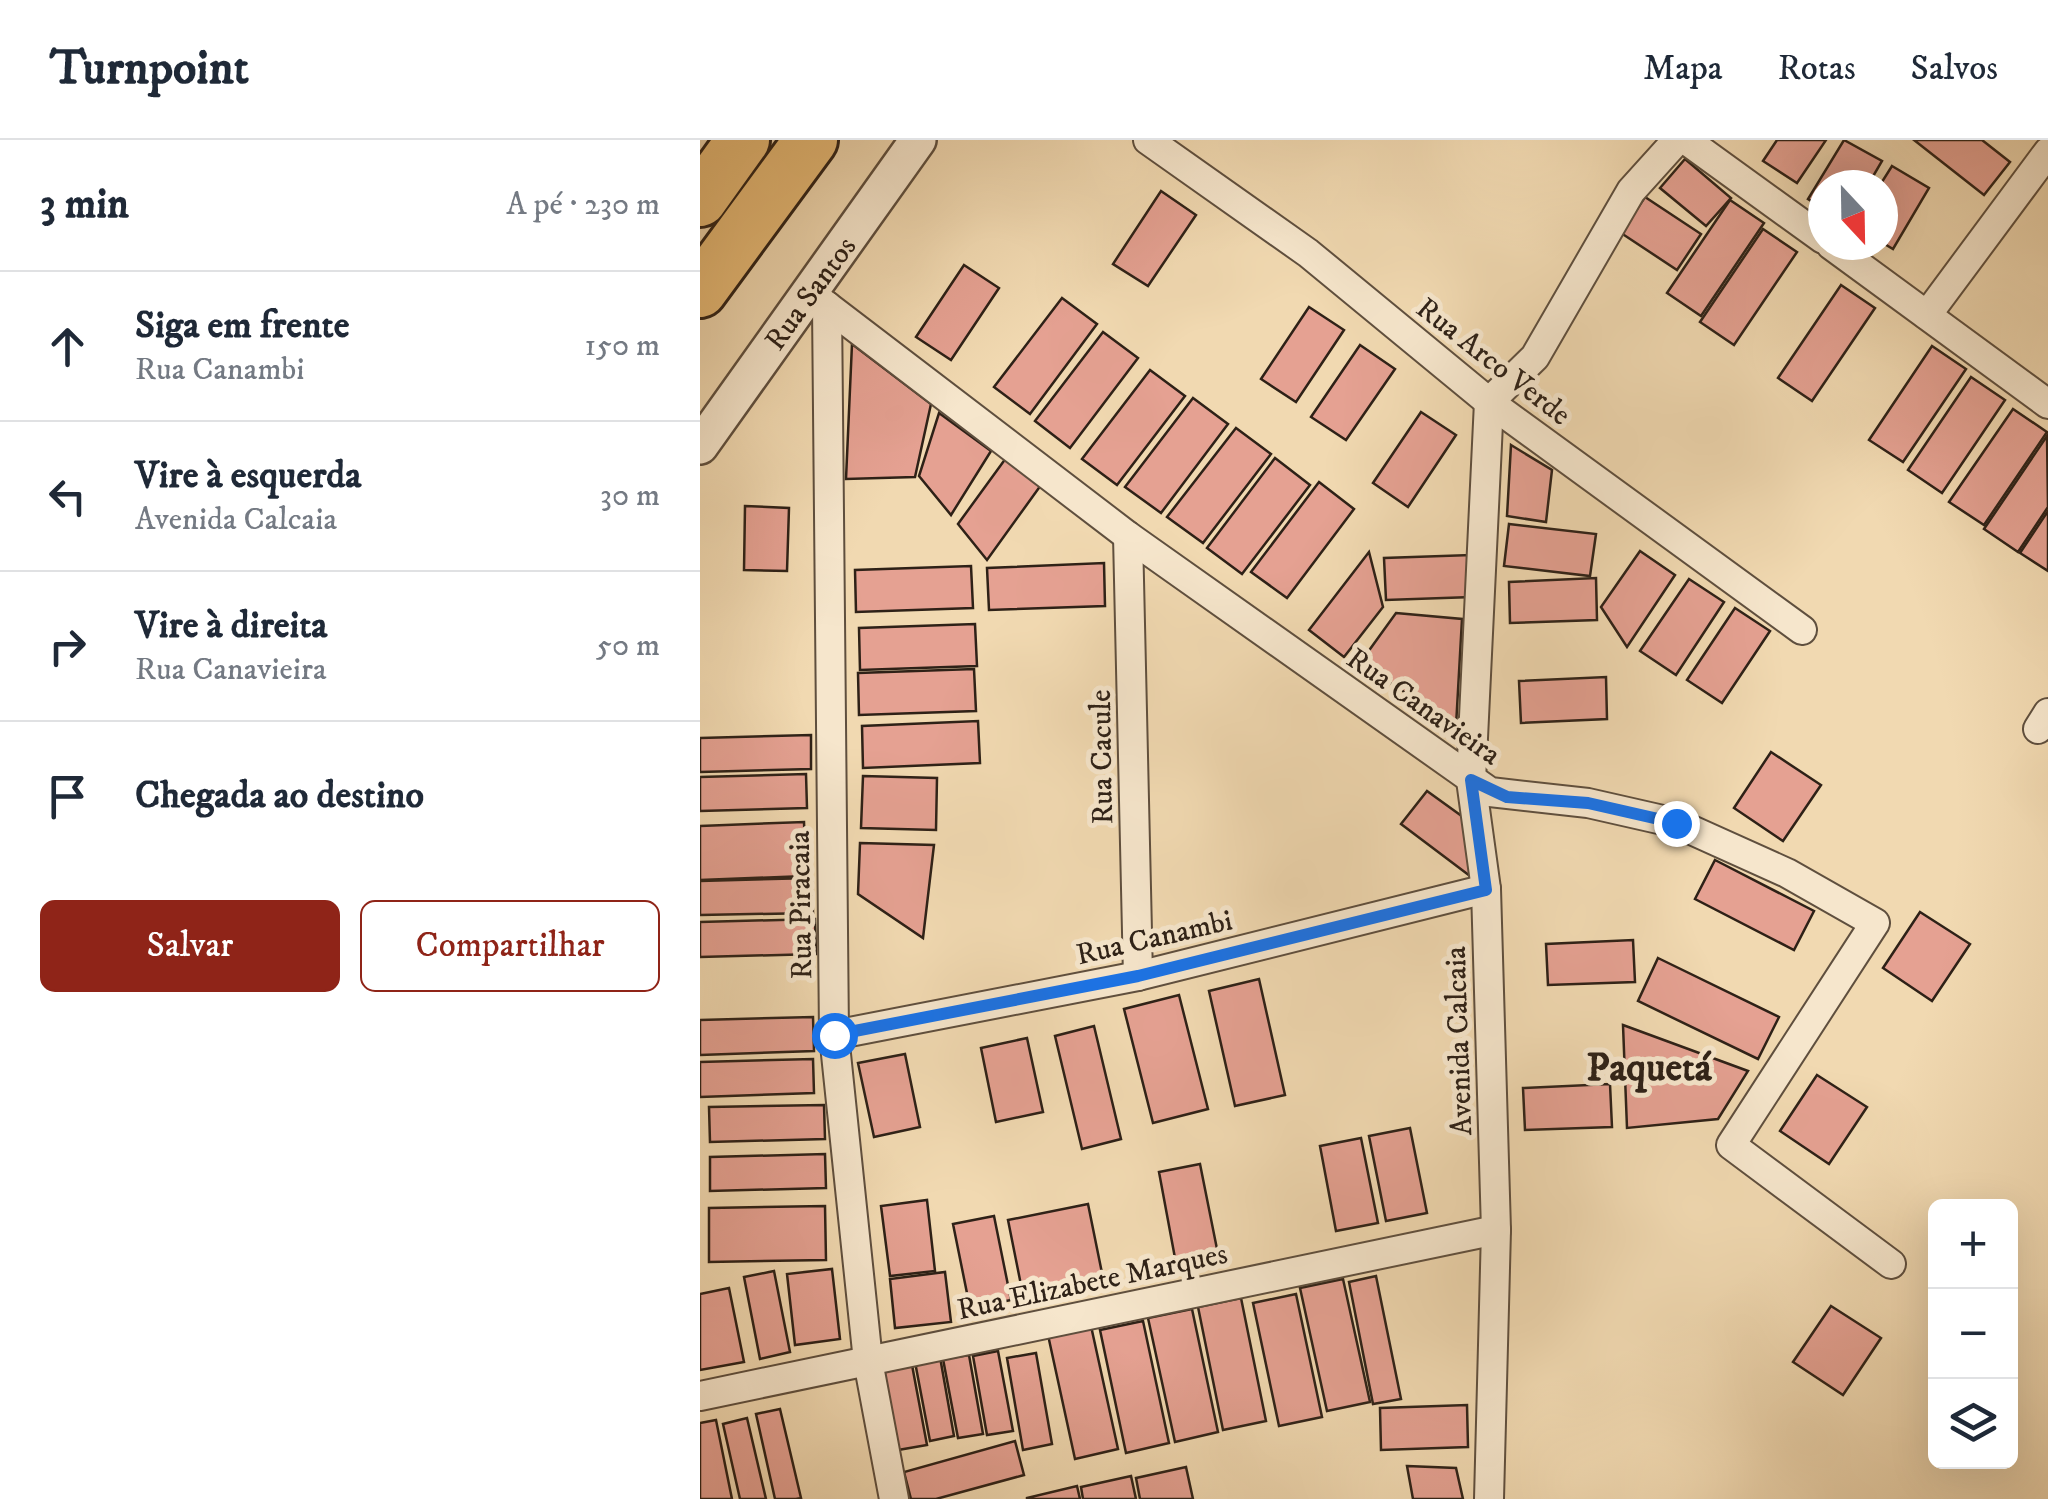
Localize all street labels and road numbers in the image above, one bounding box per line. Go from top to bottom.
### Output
street label: Rua Santos [758,230,865,358]
street label: Rua Arco Verde [1408,290,1578,434]
street label: Rua Canavieira [1339,641,1508,774]
street label: Rua Cacule [1083,689,1122,825]
street label: Rua Piracaia [782,830,821,980]
street label: Rua Canambi [1073,903,1236,974]
street label: Avenida Calcaia [1438,945,1481,1136]
street label: Rua Elizabete Marques [954,1236,1231,1329]

